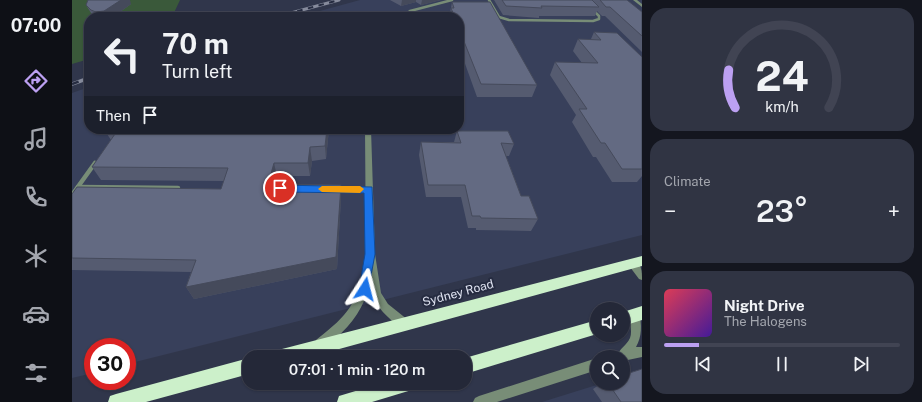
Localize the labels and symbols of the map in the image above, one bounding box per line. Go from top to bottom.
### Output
pin [263,171,297,205]
position arrow [344,268,386,310]
street label: Sydney Road [421,277,495,309]
speed limit sign: 30 [84,338,136,390]

